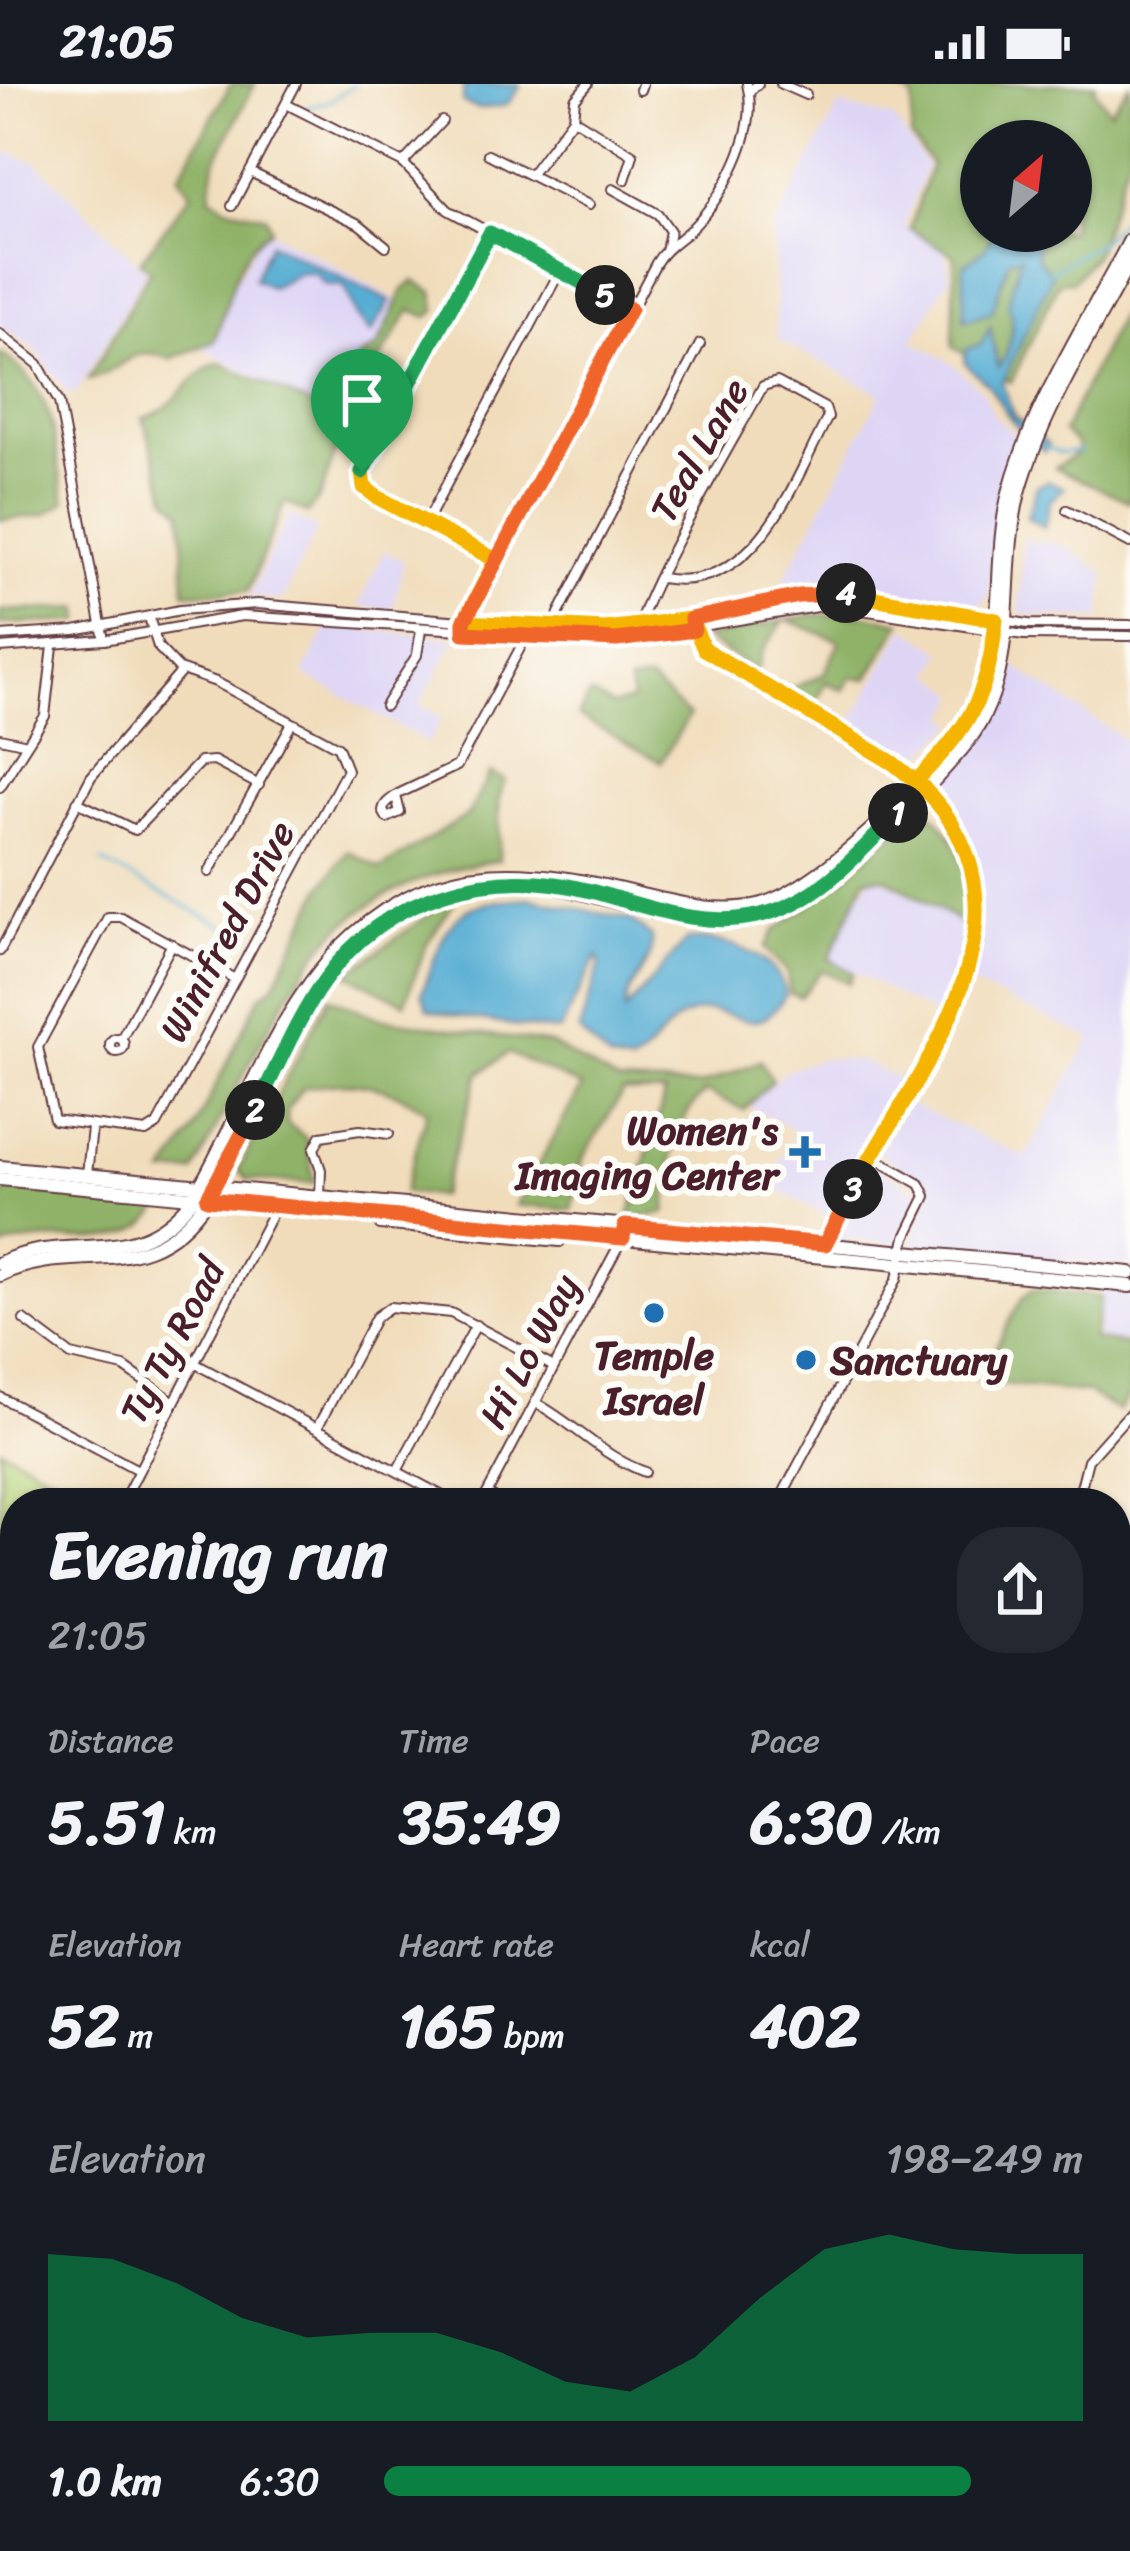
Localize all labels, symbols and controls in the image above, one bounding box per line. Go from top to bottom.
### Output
text: 21:05 [60,2,175,82]
north arrow [960,120,1092,252]
map controls [960,120,1092,252]
pin: 5 [575,265,635,325]
text: 5 [595,266,615,324]
pin [311,349,413,472]
street label: Teal Lane [630,364,768,536]
icon: arrive [329,367,395,433]
pin: 4 [816,563,876,623]
text: 4 [836,564,856,622]
pin: 1 [868,783,928,843]
text: 1 [891,784,905,842]
street label: Winifred Drive [139,807,315,1055]
pin: 2 [225,1080,285,1140]
text: 2 [245,1081,265,1139]
place label: Women's Imaging Center [514,1096,781,1210]
marker: Women's Imaging Center [789,1136,821,1168]
pin: 3 [823,1159,883,1219]
text: 3 [844,1160,862,1218]
street label: Ty Ty Road [99,1243,246,1436]
street label: Hi Lo Way [459,1260,599,1441]
marker: Temple Israel [641,1300,667,1326]
place label: Temple Israel [594,1321,714,1435]
place label: Sanctuary [829,1326,1008,1395]
marker: Sanctuary [793,1347,819,1373]
text: Evening run [48,1497,388,1614]
button: share [957,1527,1083,1653]
text: 21:05 [48,1601,148,1670]
text: Distance [48,1712,173,1770]
text: Time [399,1712,469,1770]
text: Pace [750,1712,820,1770]
text: 5.51 [48,1770,165,1876]
text: 35:49 [399,1770,561,1876]
text: 6:30 [750,1770,873,1876]
text: km [165,1803,217,1861]
text: /km [873,1803,941,1861]
text: Elevation [48,1916,182,1974]
text: Heart rate [399,1916,554,1974]
text: kcal [750,1916,810,1974]
text: 52 [48,1974,119,2080]
text: 165 [399,1974,495,2080]
text: 402 [750,1974,860,2080]
text: m [119,2007,153,2065]
text: bpm [495,2007,565,2065]
text: Elevation [48,2124,206,2193]
text: 198–249 m [886,2124,1083,2193]
text: 1.0 km [48,2447,162,2516]
text: 6:30 [240,2447,320,2516]

